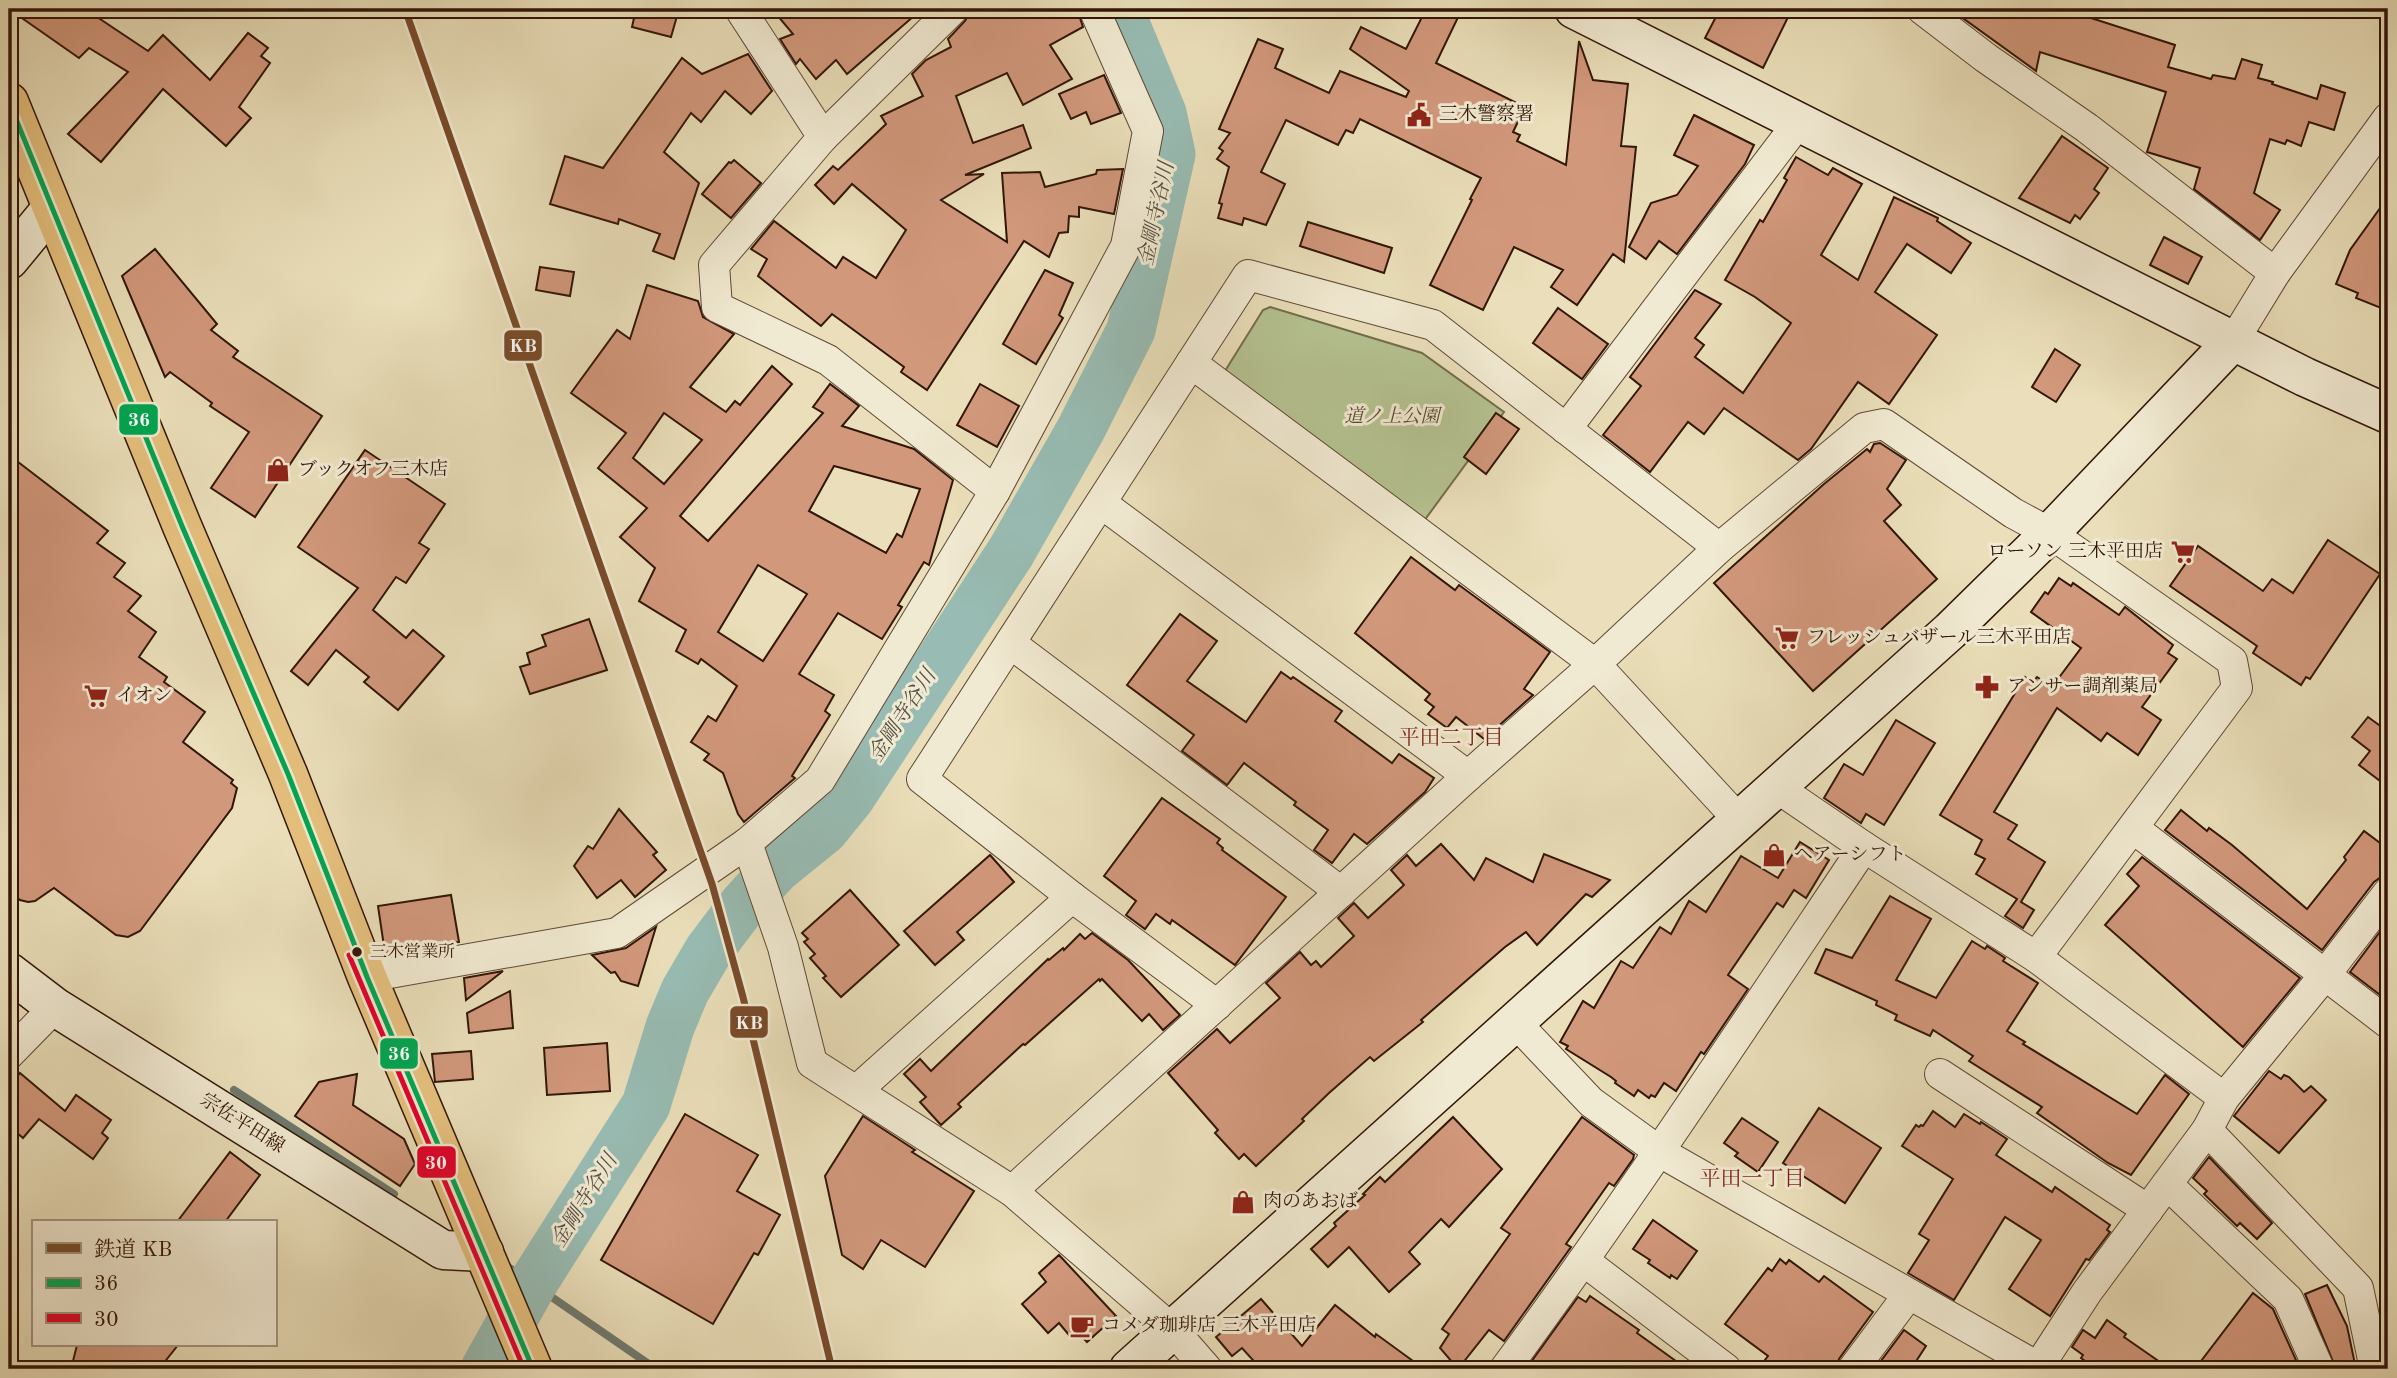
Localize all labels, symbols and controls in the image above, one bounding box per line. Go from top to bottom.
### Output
public building icon: 三木警察署 [1405,101,1433,129]
place label: 三木警察署 [1439,103,1534,125]
water label: 金剛寺谷川 [1134,158,1179,268]
line badge: KB [503,329,543,362]
text: KB [509,338,537,357]
line badge: 36 [118,403,159,436]
park label: 道ノ上公園 [1344,406,1442,427]
text: 36 [128,412,150,431]
shop icon: ブックオフ三木店 [264,456,292,484]
place label: ブックオフ三木店 [298,458,448,480]
supermarket icon: ローソン 三木平田店 [2169,538,2197,566]
place label: ローソン 三木平田店 [1987,540,2163,562]
supermarket icon: フレッシュバザール三木平田店 [1773,624,1801,652]
place label: フレッシュバザール三木平田店 [1807,626,2071,648]
water label: 金剛寺谷川 [864,663,941,766]
pharmacy icon: アンサー調剤薬局 [1973,673,2001,701]
place label: アンサー調剤薬局 [2007,676,2158,697]
supermarket icon: イオン [82,682,110,710]
place label: イオン [116,686,172,706]
district label: 平田二丁目 [1399,726,1504,749]
shop icon: ヘアーシフト [1760,841,1788,869]
place label: ヘアーシフト [1794,845,1906,865]
place label: 三木営業所 [370,942,455,961]
marker: 三木営業所 [350,945,364,959]
line badge: KB [729,1005,769,1039]
text: KB [735,1015,763,1034]
line badge: 36 [379,1037,419,1070]
text: 36 [388,1046,410,1065]
street label: 宗佐平田線 [197,1089,288,1157]
line badge: 30 [416,1145,457,1179]
water label: 金剛寺谷川 [547,1148,623,1251]
text: 30 [425,1155,447,1174]
district label: 平田一丁目 [1700,1167,1805,1190]
shop icon: 肉のあおば [1229,1188,1257,1216]
place label: 肉のあおば [1263,1191,1358,1212]
legend [32,1220,276,1346]
text: 鉄道 KB [94,1238,172,1261]
text: 36 [94,1274,118,1295]
text: 30 [94,1310,118,1331]
cafe icon: コメダ珈琲店 三木平田店 [1068,1312,1096,1340]
place label: コメダ珈琲店 三木平田店 [1102,1314,1316,1336]

